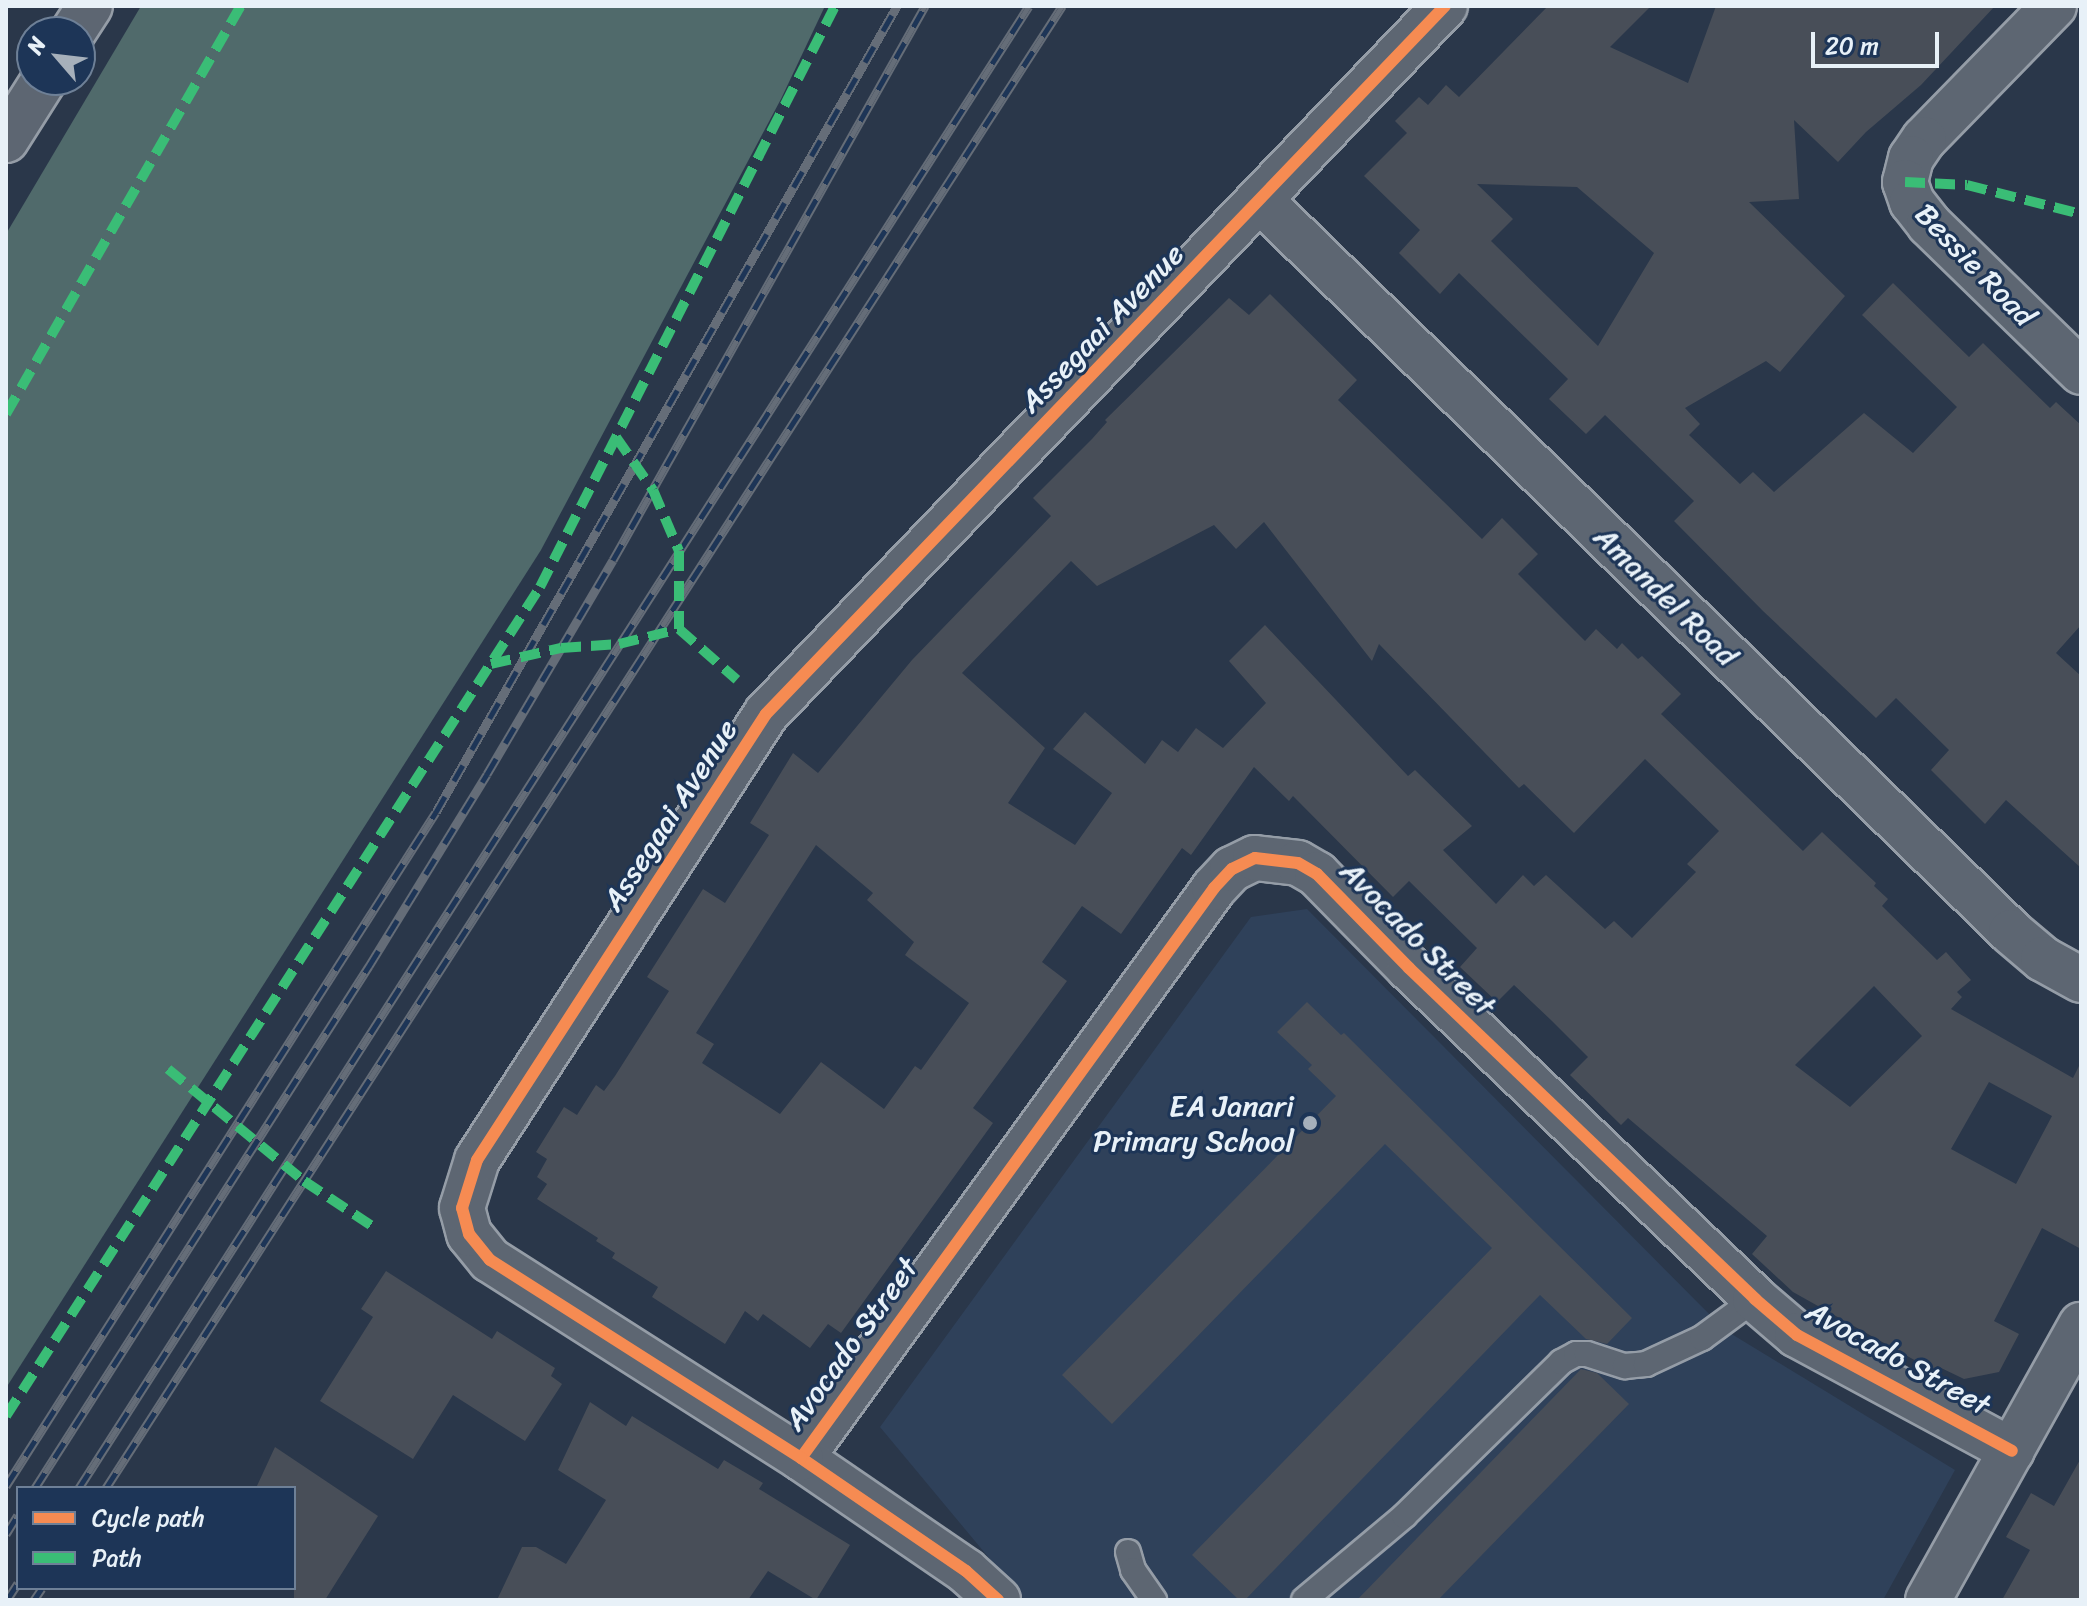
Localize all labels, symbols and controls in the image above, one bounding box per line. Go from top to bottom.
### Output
north arrow [16,16,96,96]
scale bar [1815,16,1943,66]
text: 20 m [1825,25,1879,67]
text: N [15,30,57,61]
street label: Bessie Road [1908,196,2042,334]
street label: Assegaai Avenue [1013,236,1191,420]
street label: Amandel Road [1587,519,1745,673]
street label: Assegaai Avenue [595,713,745,917]
street label: Avocado Street [1333,853,1503,1023]
place label: EA Janari Primary School [1093,1088,1294,1158]
marker: EA Janari Primary School [1301,1114,1319,1132]
street label: Avocado Street [776,1251,926,1437]
street label: Avocado Street [1800,1293,1996,1423]
legend [16,1486,296,1590]
text: Cycle path [92,1497,205,1539]
text: Path [92,1537,142,1579]

